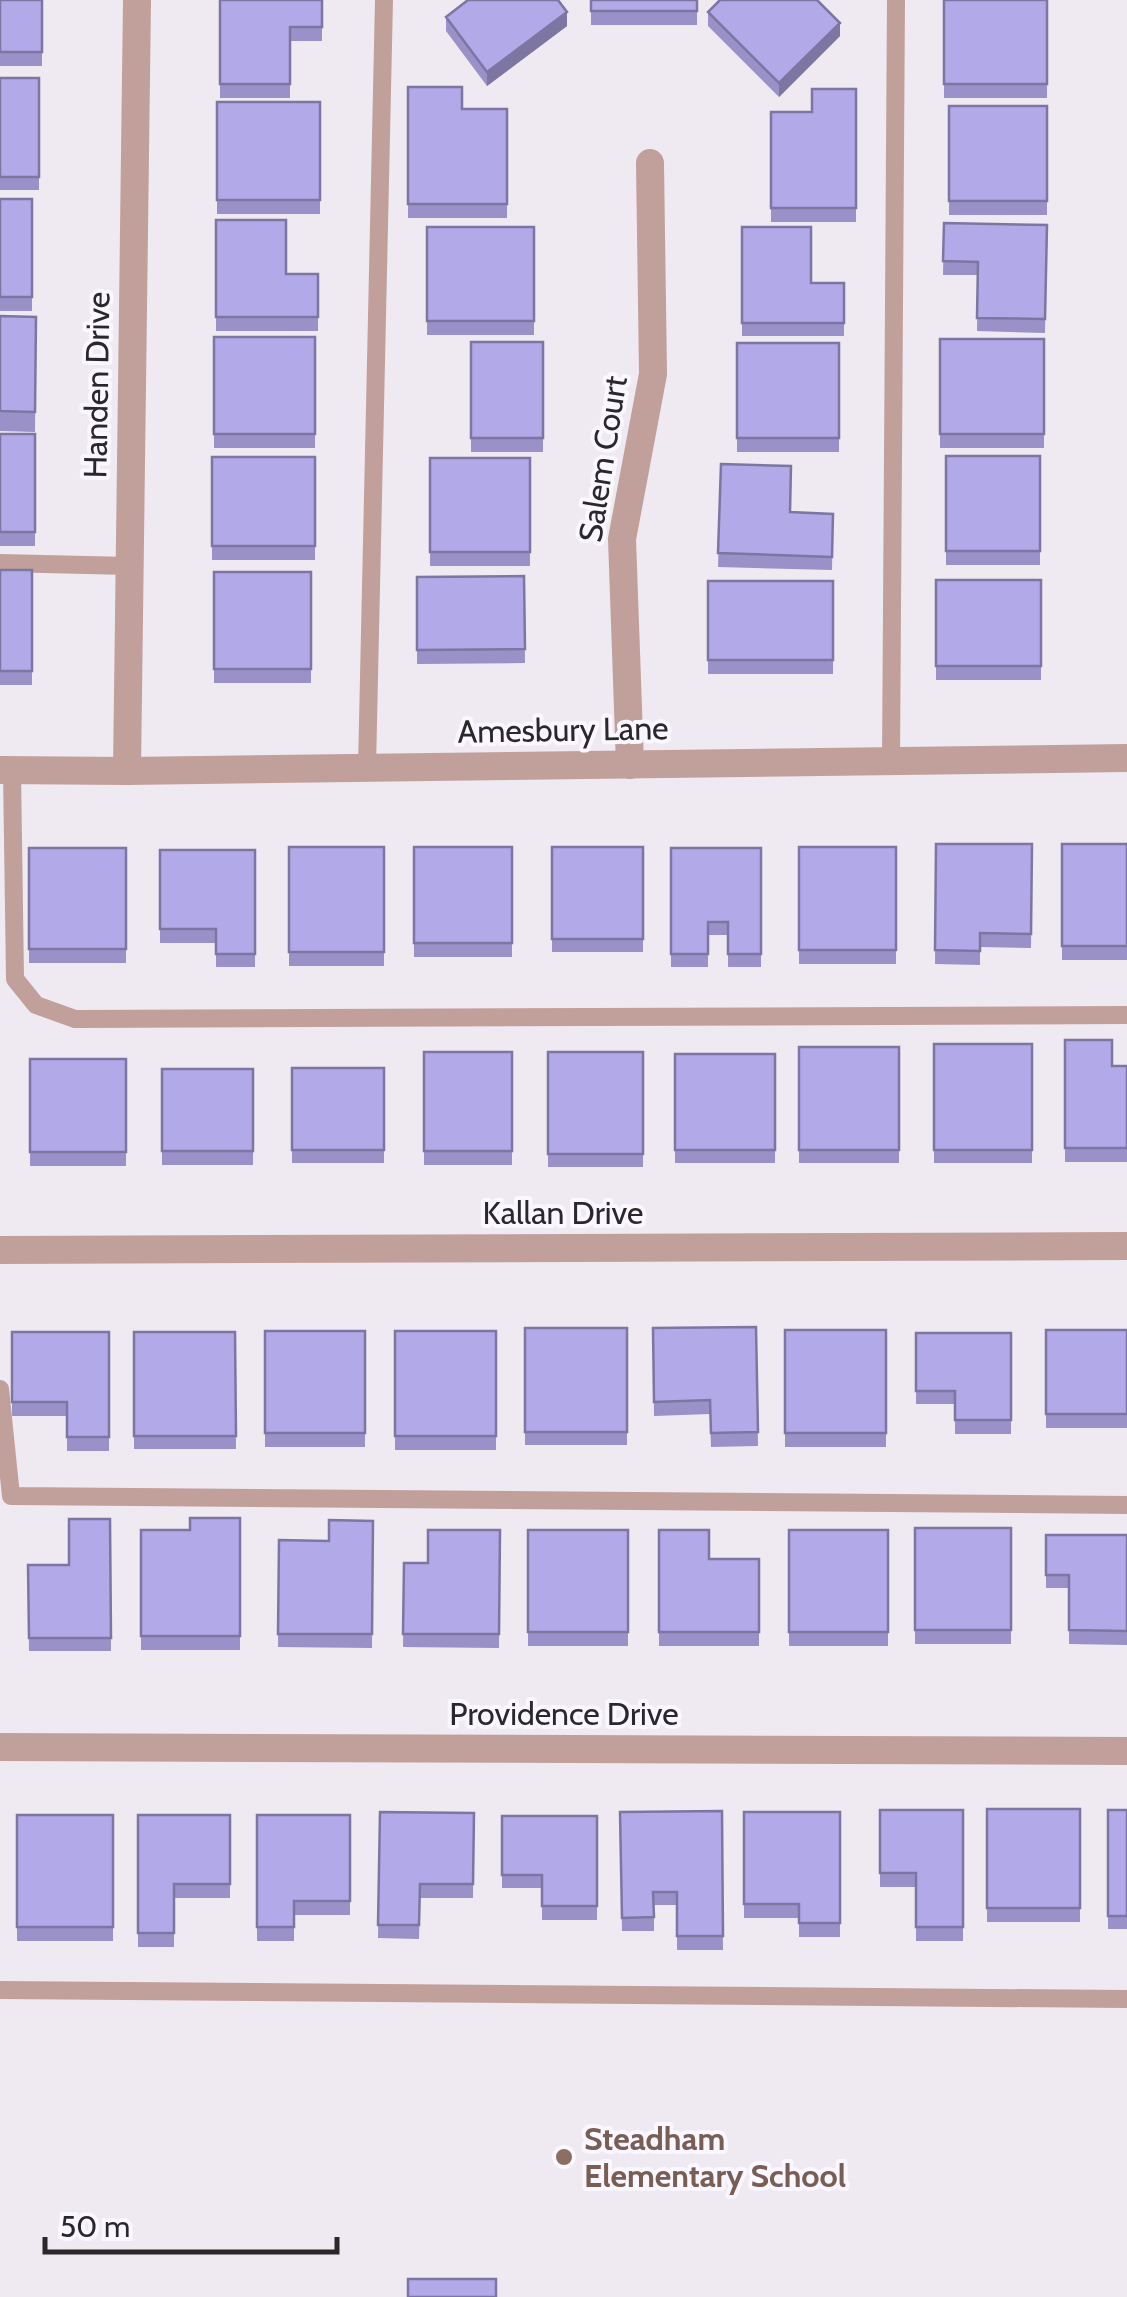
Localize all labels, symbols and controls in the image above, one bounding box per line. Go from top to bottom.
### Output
street label: Handen Drive [75,291,118,479]
street label: Salem Court [570,373,635,545]
street label: Amesbury Lane [457,708,669,751]
street label: Kallan Drive [483,1193,643,1232]
street label: Providence Drive [449,1694,679,1733]
place label: Steadham Elementary School [584,2119,846,2195]
marker: Steadham Elementary School [553,2146,575,2168]
scale bar [45,2192,338,2254]
text: 50 m [60,2208,130,2245]

